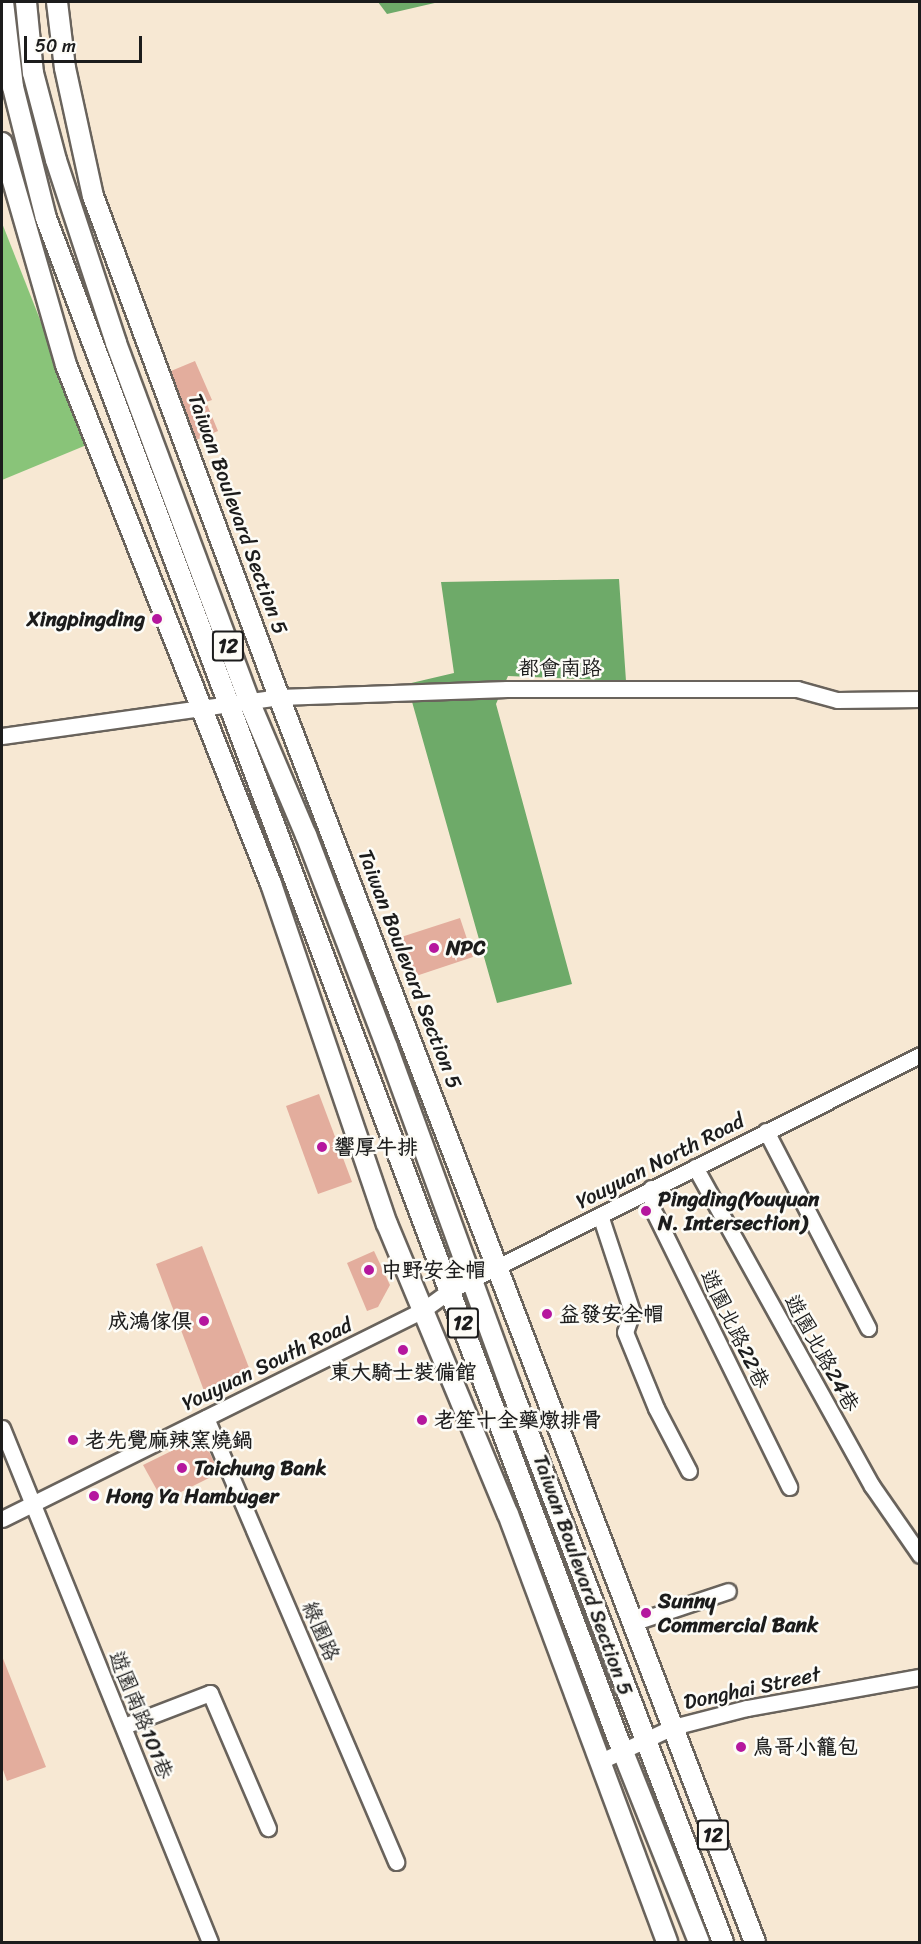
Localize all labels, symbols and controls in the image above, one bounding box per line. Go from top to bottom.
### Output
scale bar [27,24,146,62]
text: 50 m [35,30,76,62]
street label: Taiwan Boulevard Section 5 [183,390,293,638]
place label: Xingpingding [27,606,145,632]
marker: Xingpingding [150,612,164,626]
road number: 12 [212,629,244,663]
street label: 都會南路 [518,655,602,681]
street label: Taiwan Boulevard Section 5 [353,846,467,1092]
place label: NPC [446,935,485,961]
marker: NPC [427,941,441,955]
street label: Youyuan North Road [572,1108,748,1214]
place label: 響厚牛排 [334,1134,418,1160]
marker: 響厚牛排 [315,1140,329,1154]
place label: Pingding(Youyuan N. Intersection) [658,1186,819,1236]
marker: Pingding(Youyuan N. Intersection) [639,1204,653,1218]
place label: 中野安全帽 [381,1257,486,1283]
marker: 中野安全帽 [362,1263,376,1277]
street label: 遊園北路22巷 [695,1265,775,1393]
street label: 遊園北路24巷 [779,1290,865,1416]
place label: 益發安全帽 [559,1301,664,1327]
road number: 12 [446,1306,480,1340]
marker: 益發安全帽 [540,1307,554,1321]
place label: 成鴻傢俱 [108,1308,192,1334]
street label: Youyuan South Road [178,1312,356,1416]
marker: 成鴻傢俱 [197,1314,211,1328]
marker: 東大騎士裝備館 [396,1343,410,1357]
place label: 東大騎士裝備館 [330,1359,476,1385]
place label: 老笙十全藥燉排骨 [434,1407,602,1433]
marker: 老笙十全藥燉排骨 [415,1413,429,1427]
place label: 老先覺麻辣窯燒鍋 [85,1427,253,1453]
marker: 老先覺麻辣窯燒鍋 [66,1433,80,1447]
street label: Taiwan Boulevard Section 5 [528,1451,638,1699]
place label: Taichung Bank [194,1455,327,1481]
marker: Taichung Bank [175,1461,189,1475]
place label: Hong Ya Hambuger [106,1483,278,1509]
marker: Hong Ya Hambuger [87,1489,101,1503]
place label: Sunny Commercial Bank [658,1588,818,1638]
street label: 綠園路 [297,1597,345,1665]
marker: Sunny Commercial Bank [639,1606,653,1620]
street label: 遊園南路101巷 [104,1647,178,1783]
street label: Donghai Street [681,1661,823,1715]
place label: 鳥哥小籠包 [753,1734,858,1760]
marker: 鳥哥小籠包 [734,1740,748,1754]
road number: 12 [696,1818,730,1852]

